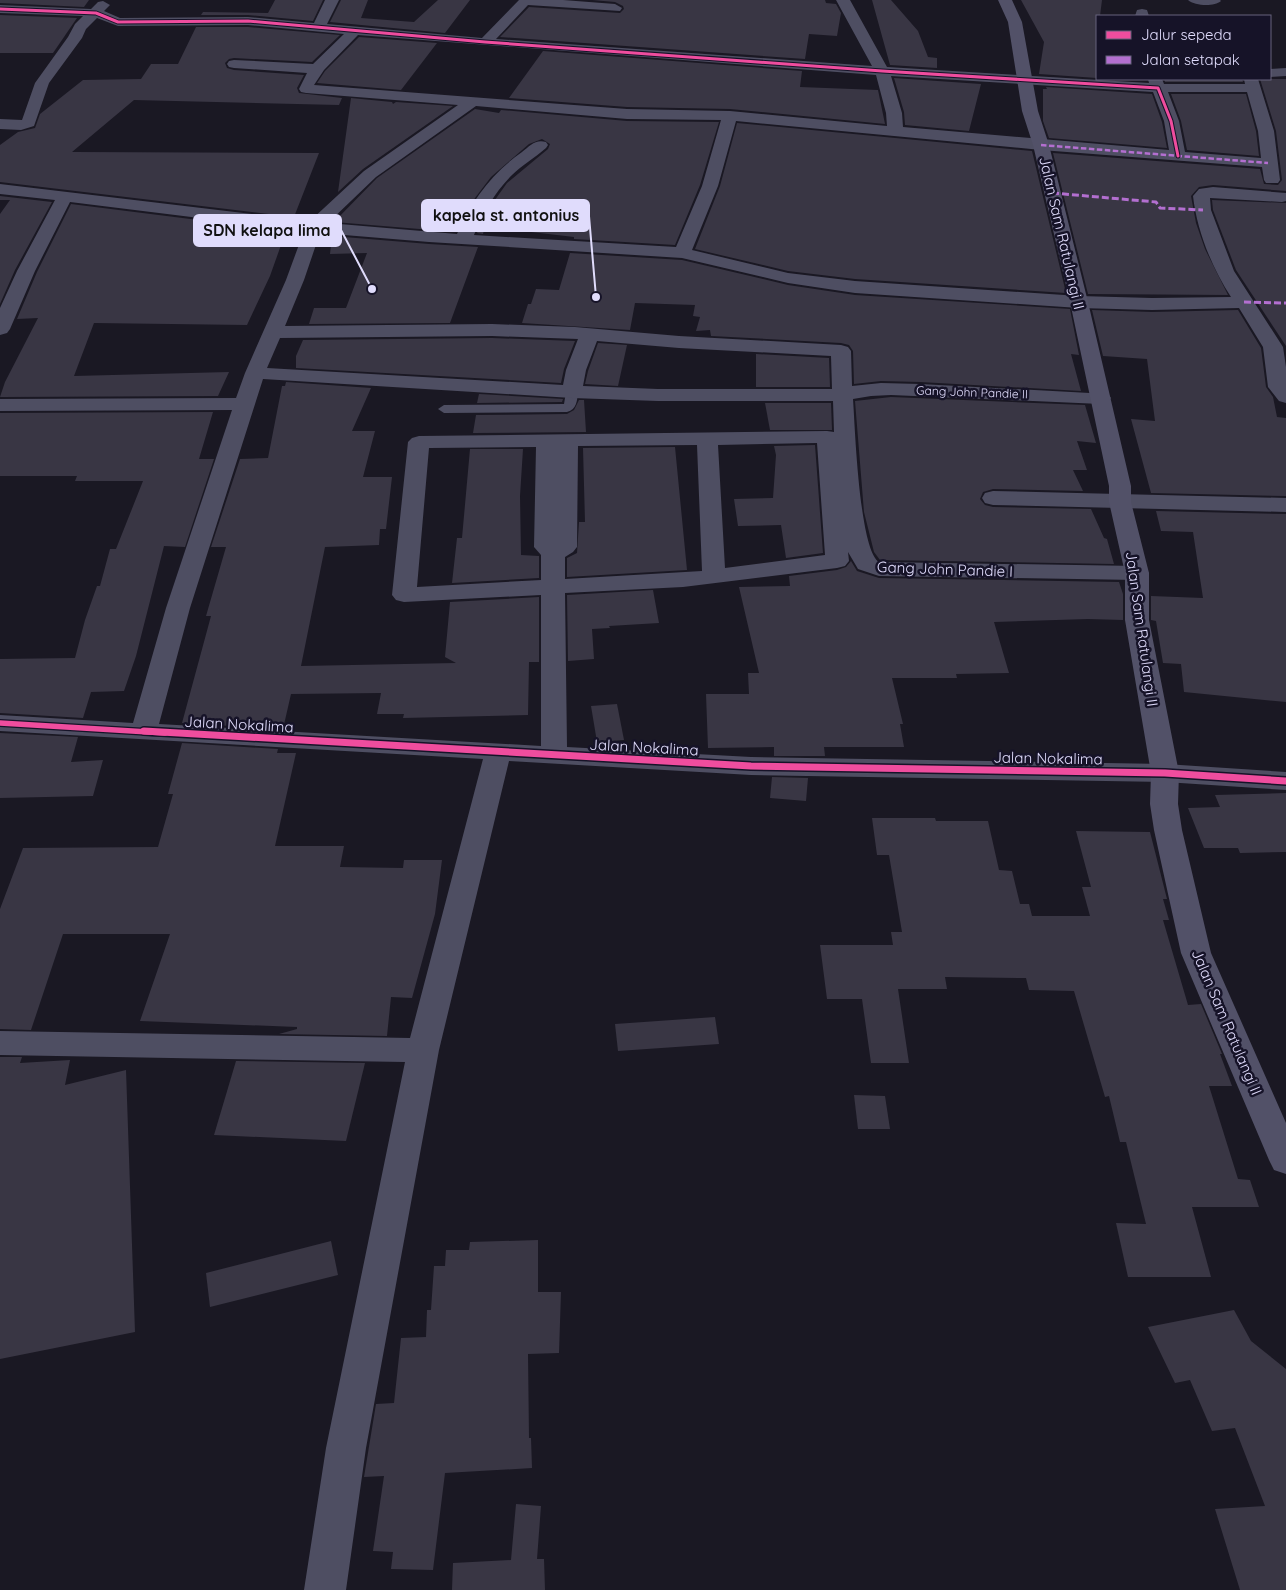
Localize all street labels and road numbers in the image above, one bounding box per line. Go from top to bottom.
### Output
street label: Jalan Sam Ratulangi II [1035,155,1089,311]
street label: Gang John Pandie II [916,383,1028,401]
street label: Jalan Sam Ratulangi II [1122,550,1162,708]
street label: Gang John Pandie I [877,557,1013,581]
street label: Jalan Nokalima [184,712,294,736]
street label: Jalan Nokalima [589,735,699,759]
street label: Jalan Nokalima [993,748,1103,768]
street label: Jalan Sam Ratulangi II [1188,946,1266,1098]

